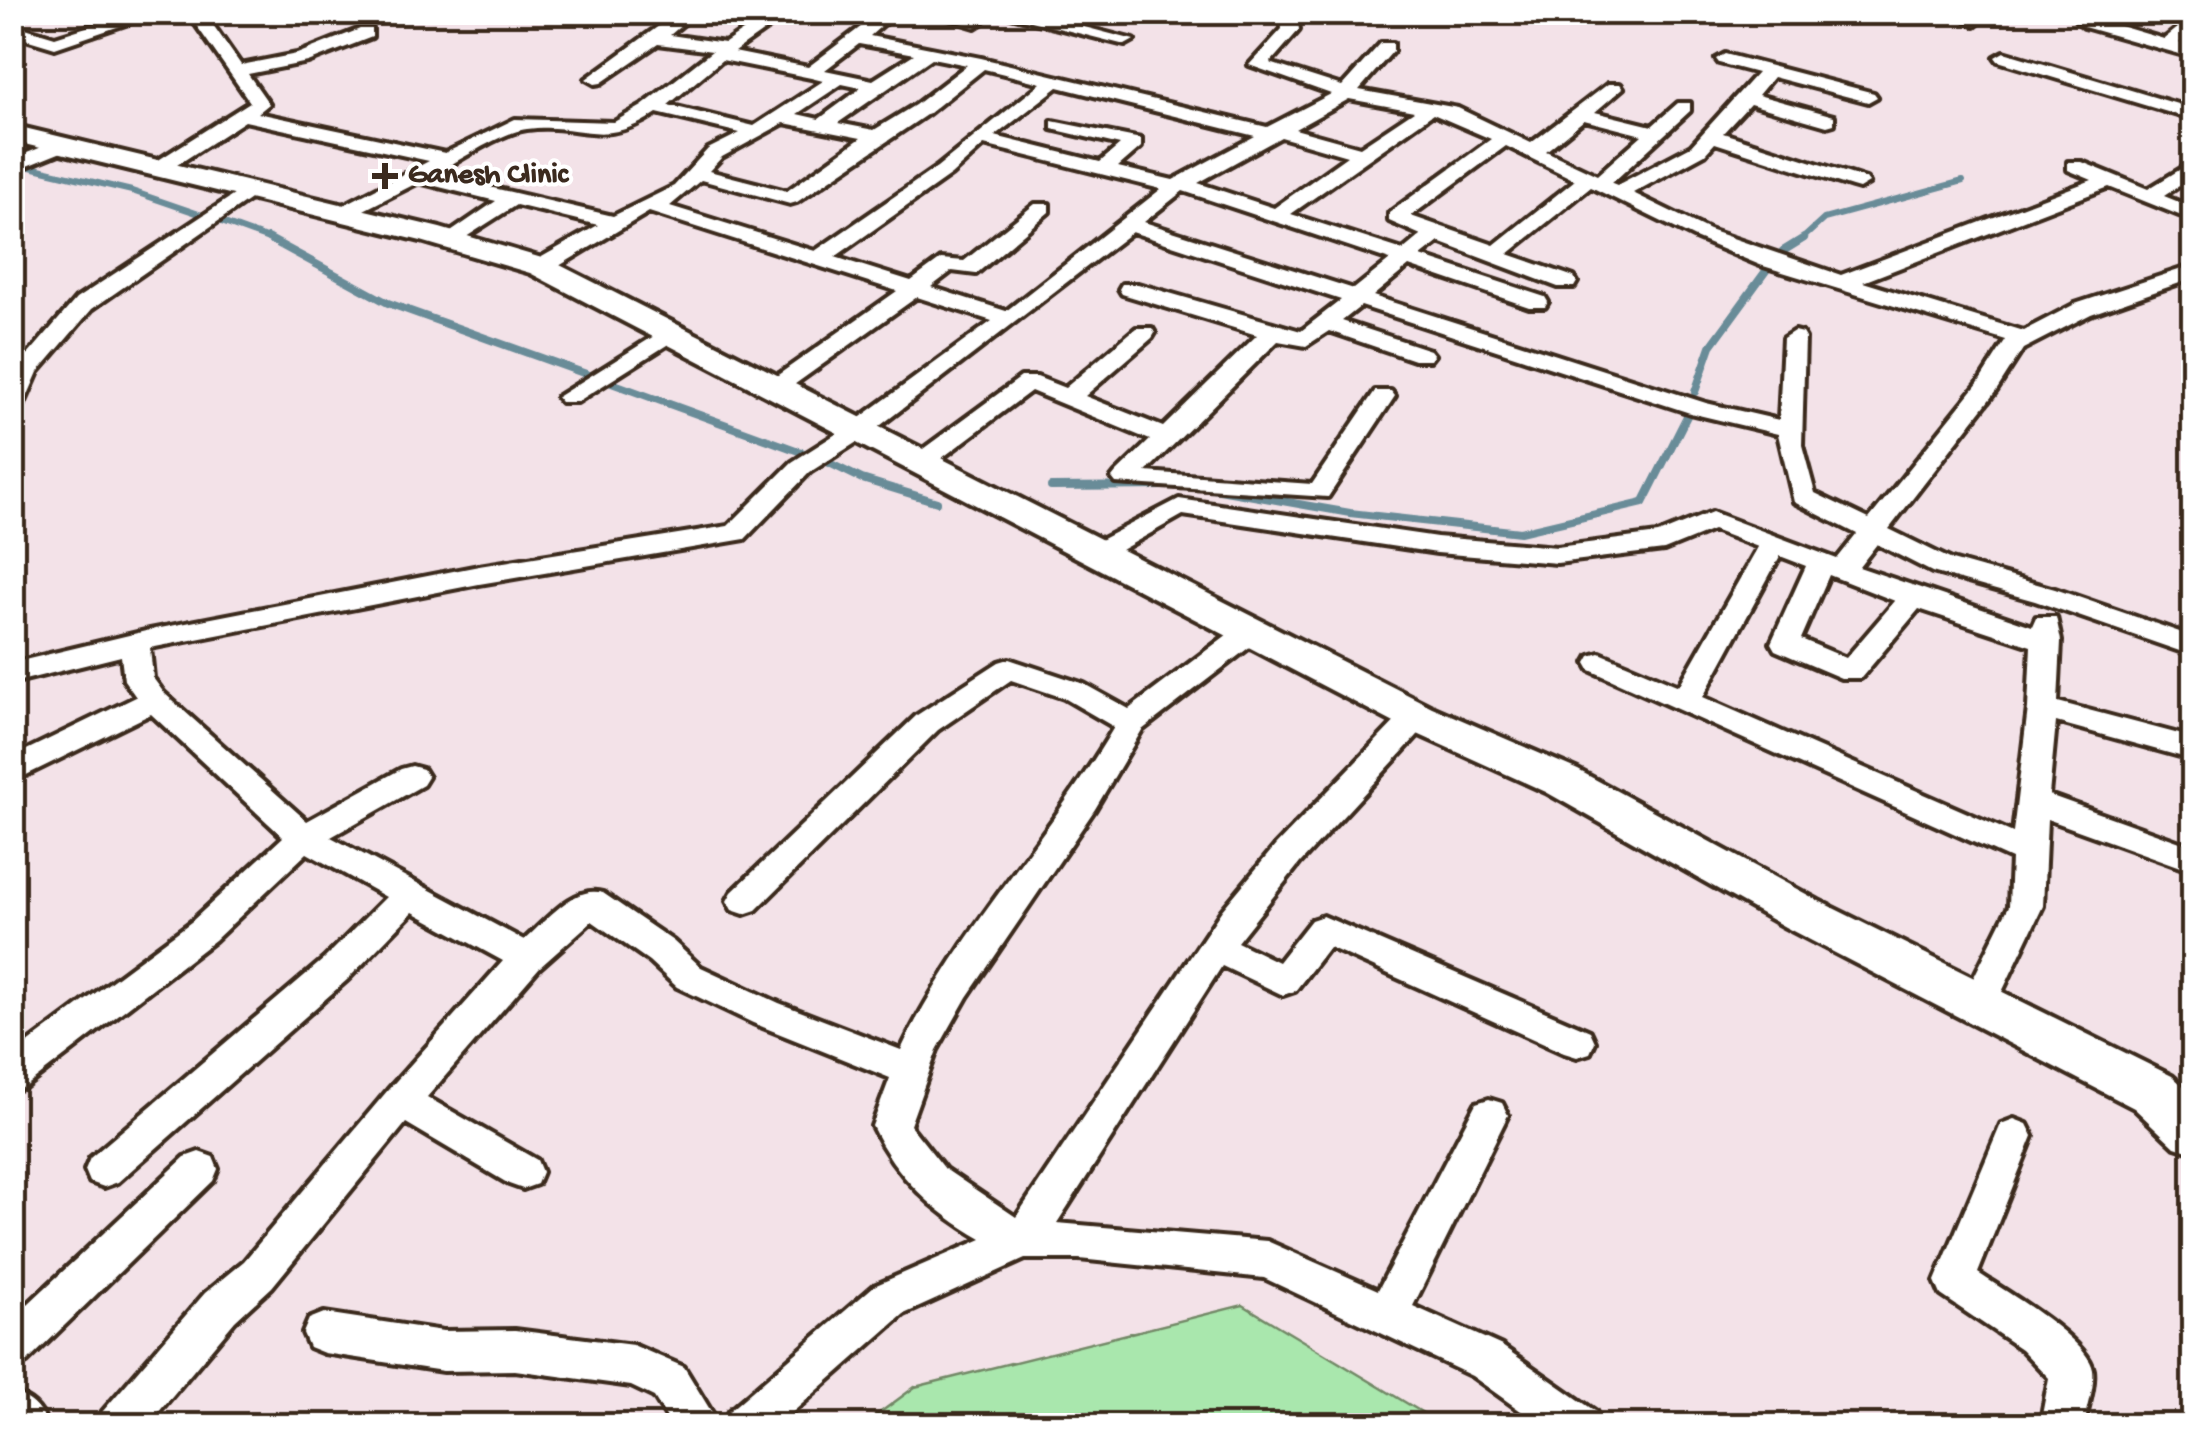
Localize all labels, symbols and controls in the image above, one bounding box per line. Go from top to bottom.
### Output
place label: Ganesh Clinic [408,159,570,194]
marker: Ganesh Clinic [372,163,398,189]

